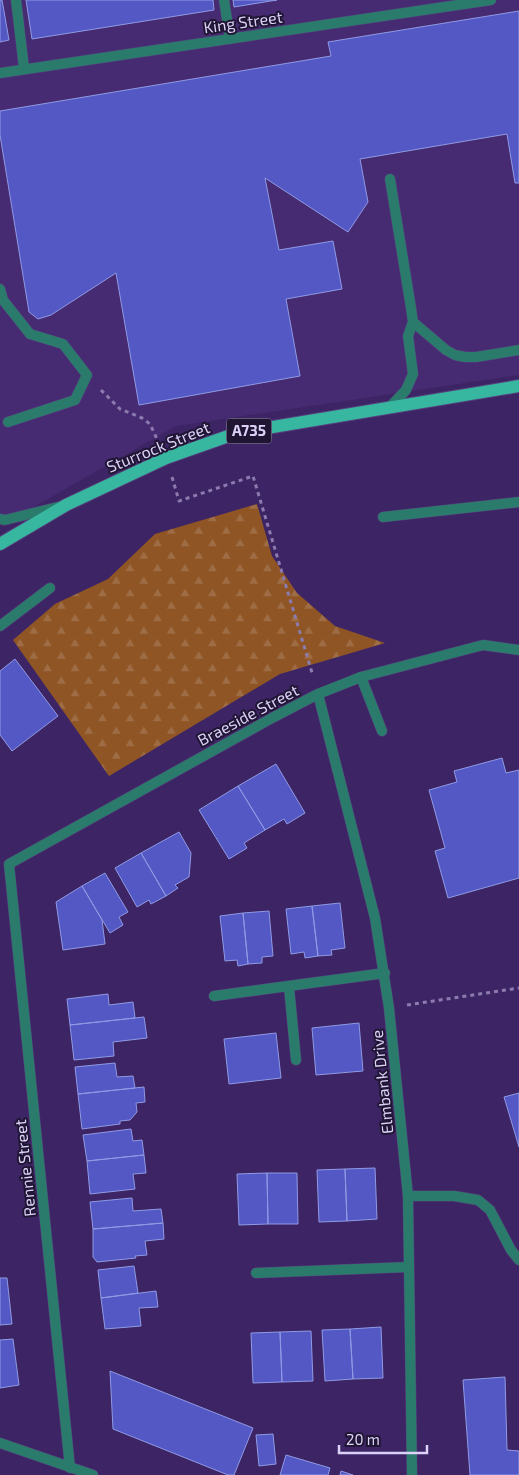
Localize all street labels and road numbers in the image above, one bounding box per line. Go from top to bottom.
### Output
street label: King Street [202,7,284,36]
street label: Sturrock Street [103,417,212,476]
road number: A735 [226,418,272,444]
street label: Braeside Street [194,680,301,749]
street label: Elmbank Drive [367,1029,396,1135]
street label: Rennie Street [10,1119,39,1218]

